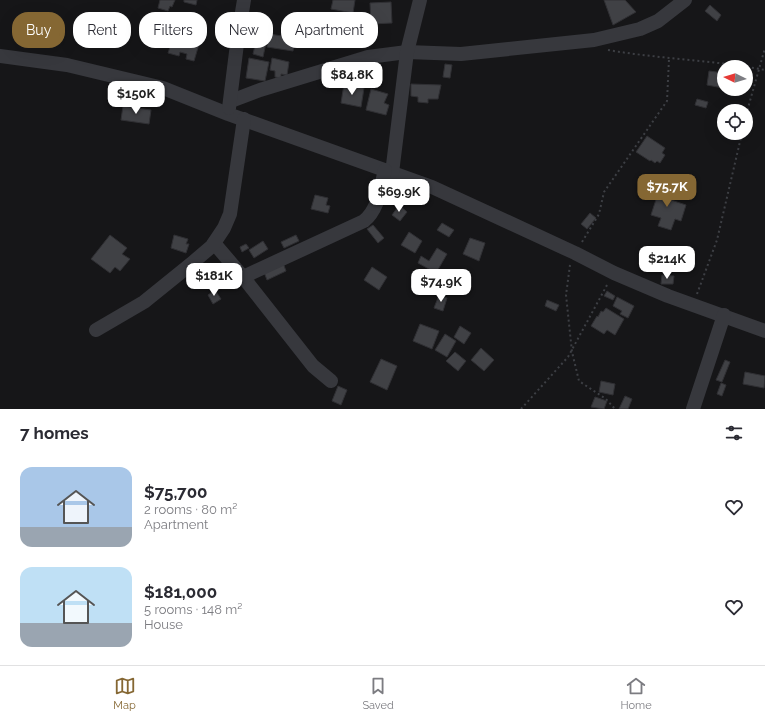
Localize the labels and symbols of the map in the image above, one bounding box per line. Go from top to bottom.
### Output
north arrow [717,60,753,96]
pin: $84.8K [319,62,385,96]
pin: $150K [108,81,164,115]
pin: $75.7K [634,174,700,208]
pin: $69.9K [366,179,432,213]
pin: $214K [639,246,695,280]
pin: $181K [186,263,242,297]
pin: $74.9K [408,269,474,303]

